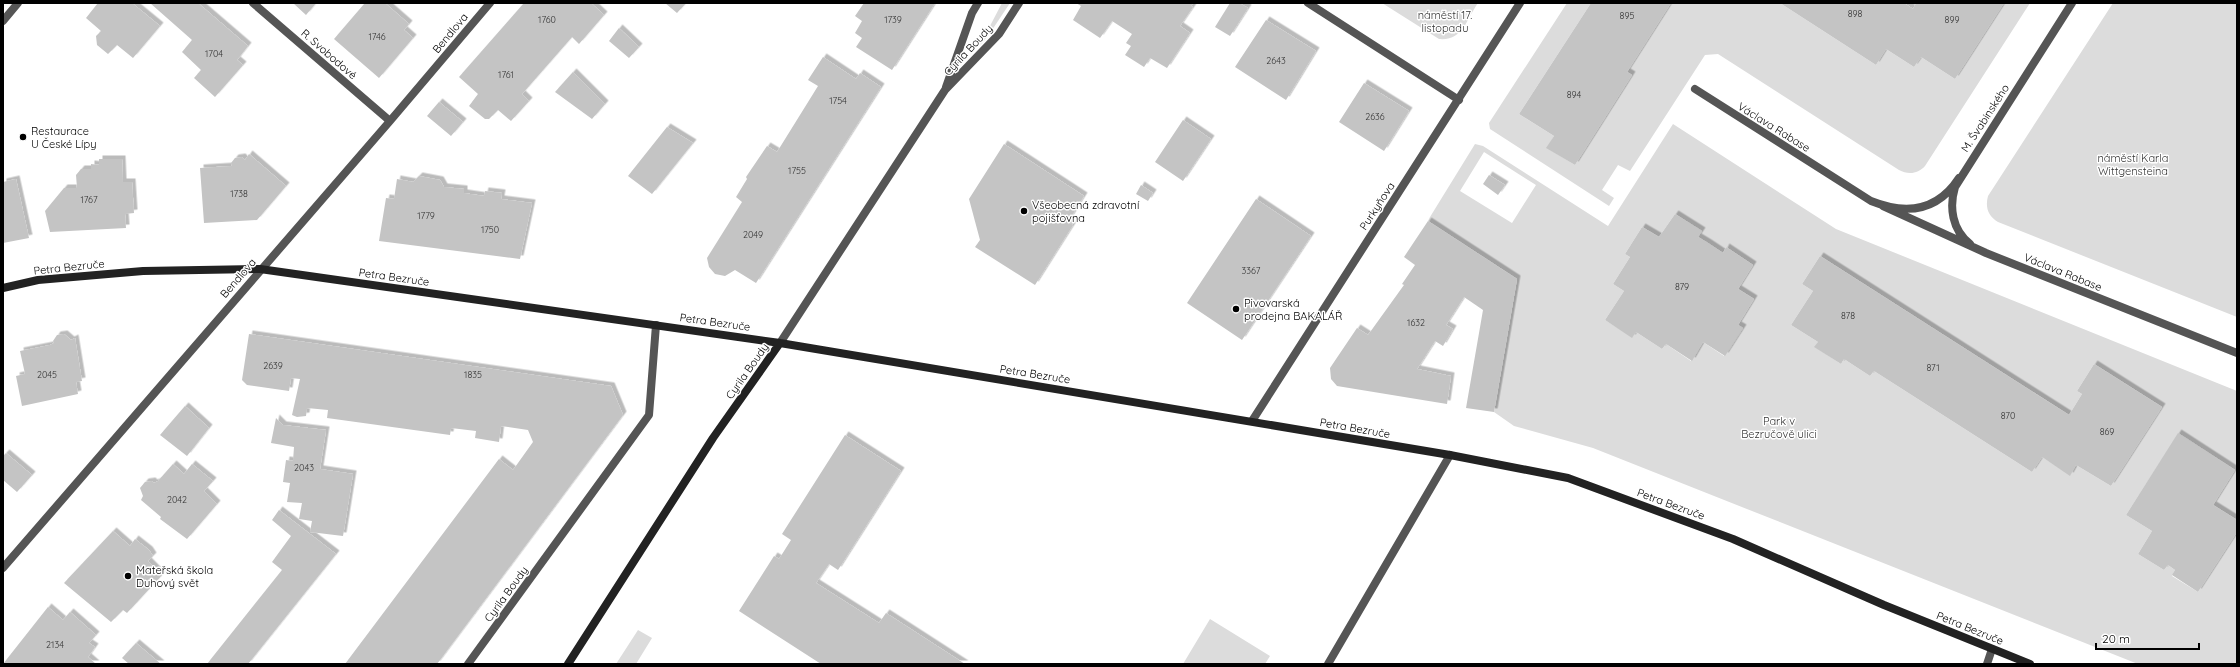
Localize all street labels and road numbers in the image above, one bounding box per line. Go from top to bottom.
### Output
street label: Bendlova [429,10,471,56]
street label: Cyrila Boudy [941,21,995,79]
street label: R. Svobodové [298,26,360,82]
street label: M. Švabinského [1958,81,2012,155]
street label: Václava Rabase [1735,99,1813,155]
street label: Purkyňova [1356,179,1398,233]
street label: Václava Rabase [2022,250,2104,294]
street label: Bendlova [217,255,259,301]
street label: Petra Bezruče [33,256,105,278]
street label: Petra Bezruče [358,265,430,289]
street label: Petra Bezruče [679,310,751,334]
street label: Cyrila Boudy [723,340,771,402]
street label: Petra Bezruče [999,362,1071,386]
street label: Petra Bezruče [1319,415,1391,441]
street label: Petra Bezruče [1635,485,1707,523]
street label: Cyrila Boudy [481,564,531,624]
street label: Petra Bezruče [1934,608,2006,648]

